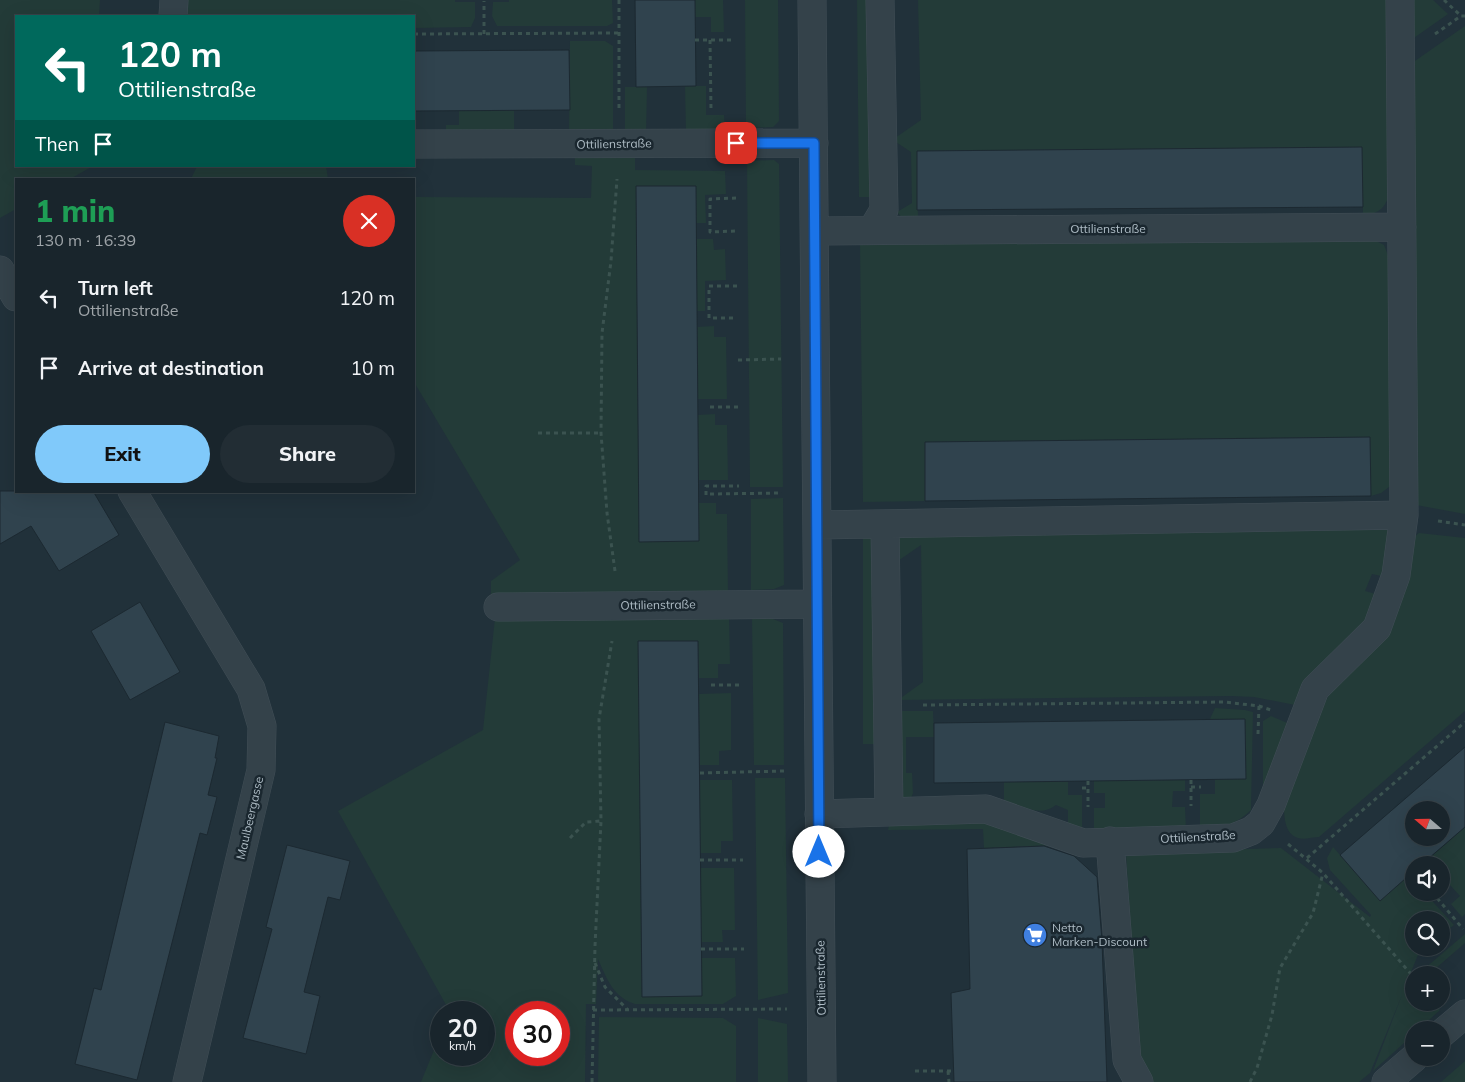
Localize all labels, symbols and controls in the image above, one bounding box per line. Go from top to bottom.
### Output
text: 120 m [118,32,222,76]
icon: left [35,35,100,100]
text: Ottilienstraße [118,75,256,103]
pin [715,122,757,164]
icon: arrive [722,129,750,157]
icon: arrive [89,130,117,158]
text: Then [35,132,79,156]
street label: Ottilienstraße [576,135,652,152]
text: 1 min [35,192,115,230]
button: close [343,195,395,247]
street label: Ottilienstraße [1070,221,1146,236]
text: 130 m · 16:39 [35,230,136,250]
text: Turn left [78,276,153,300]
icon: left [35,284,63,312]
text: 120 m [339,286,395,310]
text: Ottilienstraße [78,300,178,320]
icon: arrive [35,354,63,382]
text: Arrive at destination [78,356,264,380]
text: 10 m [351,356,395,380]
button: Exit [35,425,210,483]
button: Share [220,425,395,483]
street label: Ottilienstraße [620,596,696,613]
street label: Maulbeergasse [233,775,266,861]
north arrow [1405,801,1450,846]
map controls [1405,801,1450,1066]
position arrow [792,825,844,877]
street label: Ottilienstraße [1160,827,1236,846]
button: sound [1405,856,1450,901]
button: search [1405,911,1450,956]
place label: Netto Marken-Discount [1052,920,1147,949]
supermarket icon: Netto Marken-Discount [1022,922,1048,948]
street label: Ottilienstraße [812,940,829,1016]
button: + [1405,966,1450,1011]
speed limit sign: 30 [505,1001,570,1066]
text: 20 [447,1012,478,1043]
button: − [1405,1021,1450,1066]
text: km/h [449,1038,476,1053]

